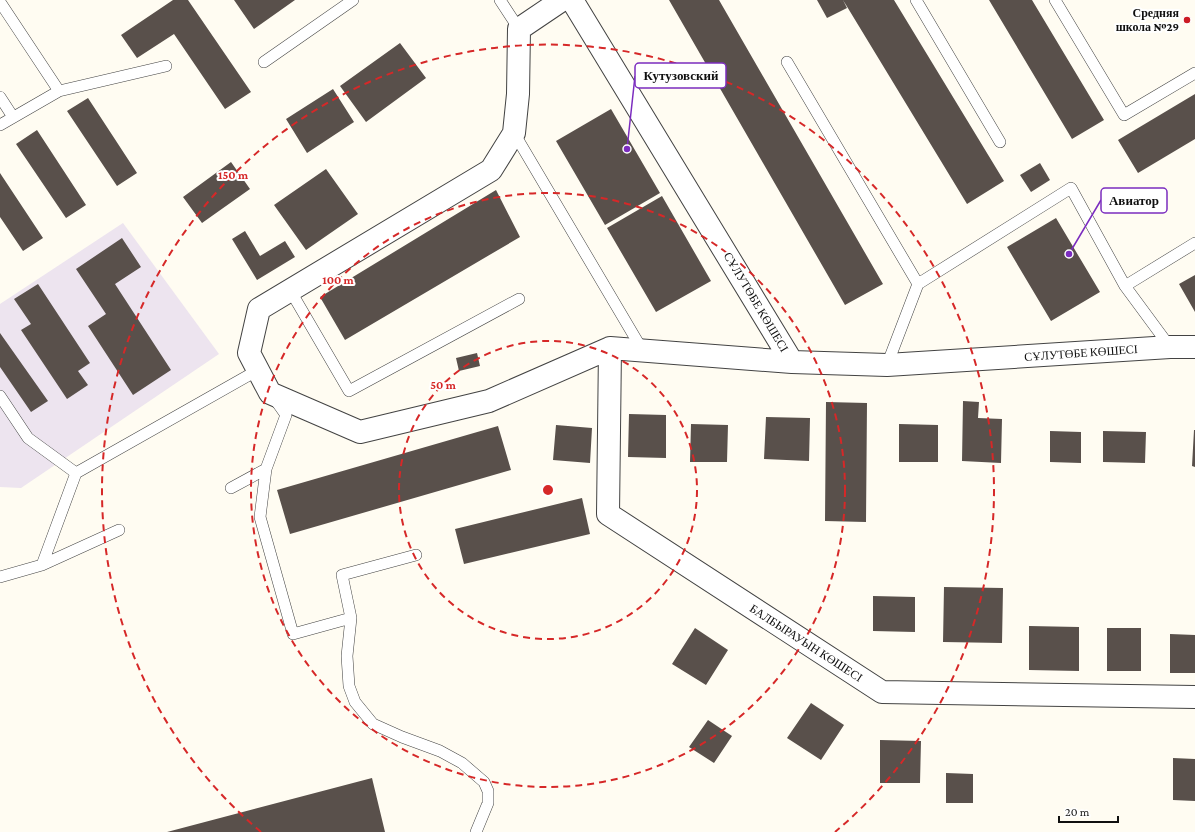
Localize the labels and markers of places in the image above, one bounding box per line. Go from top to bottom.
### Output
place label: Средняя школа №29 [1116,6,1180,34]
marker: Средняя школа №29 [1182,15,1192,25]
callout: Кутузовский [635,63,726,88]
callout: Авиатор [1101,188,1167,213]
centre of rings [541,483,555,497]

